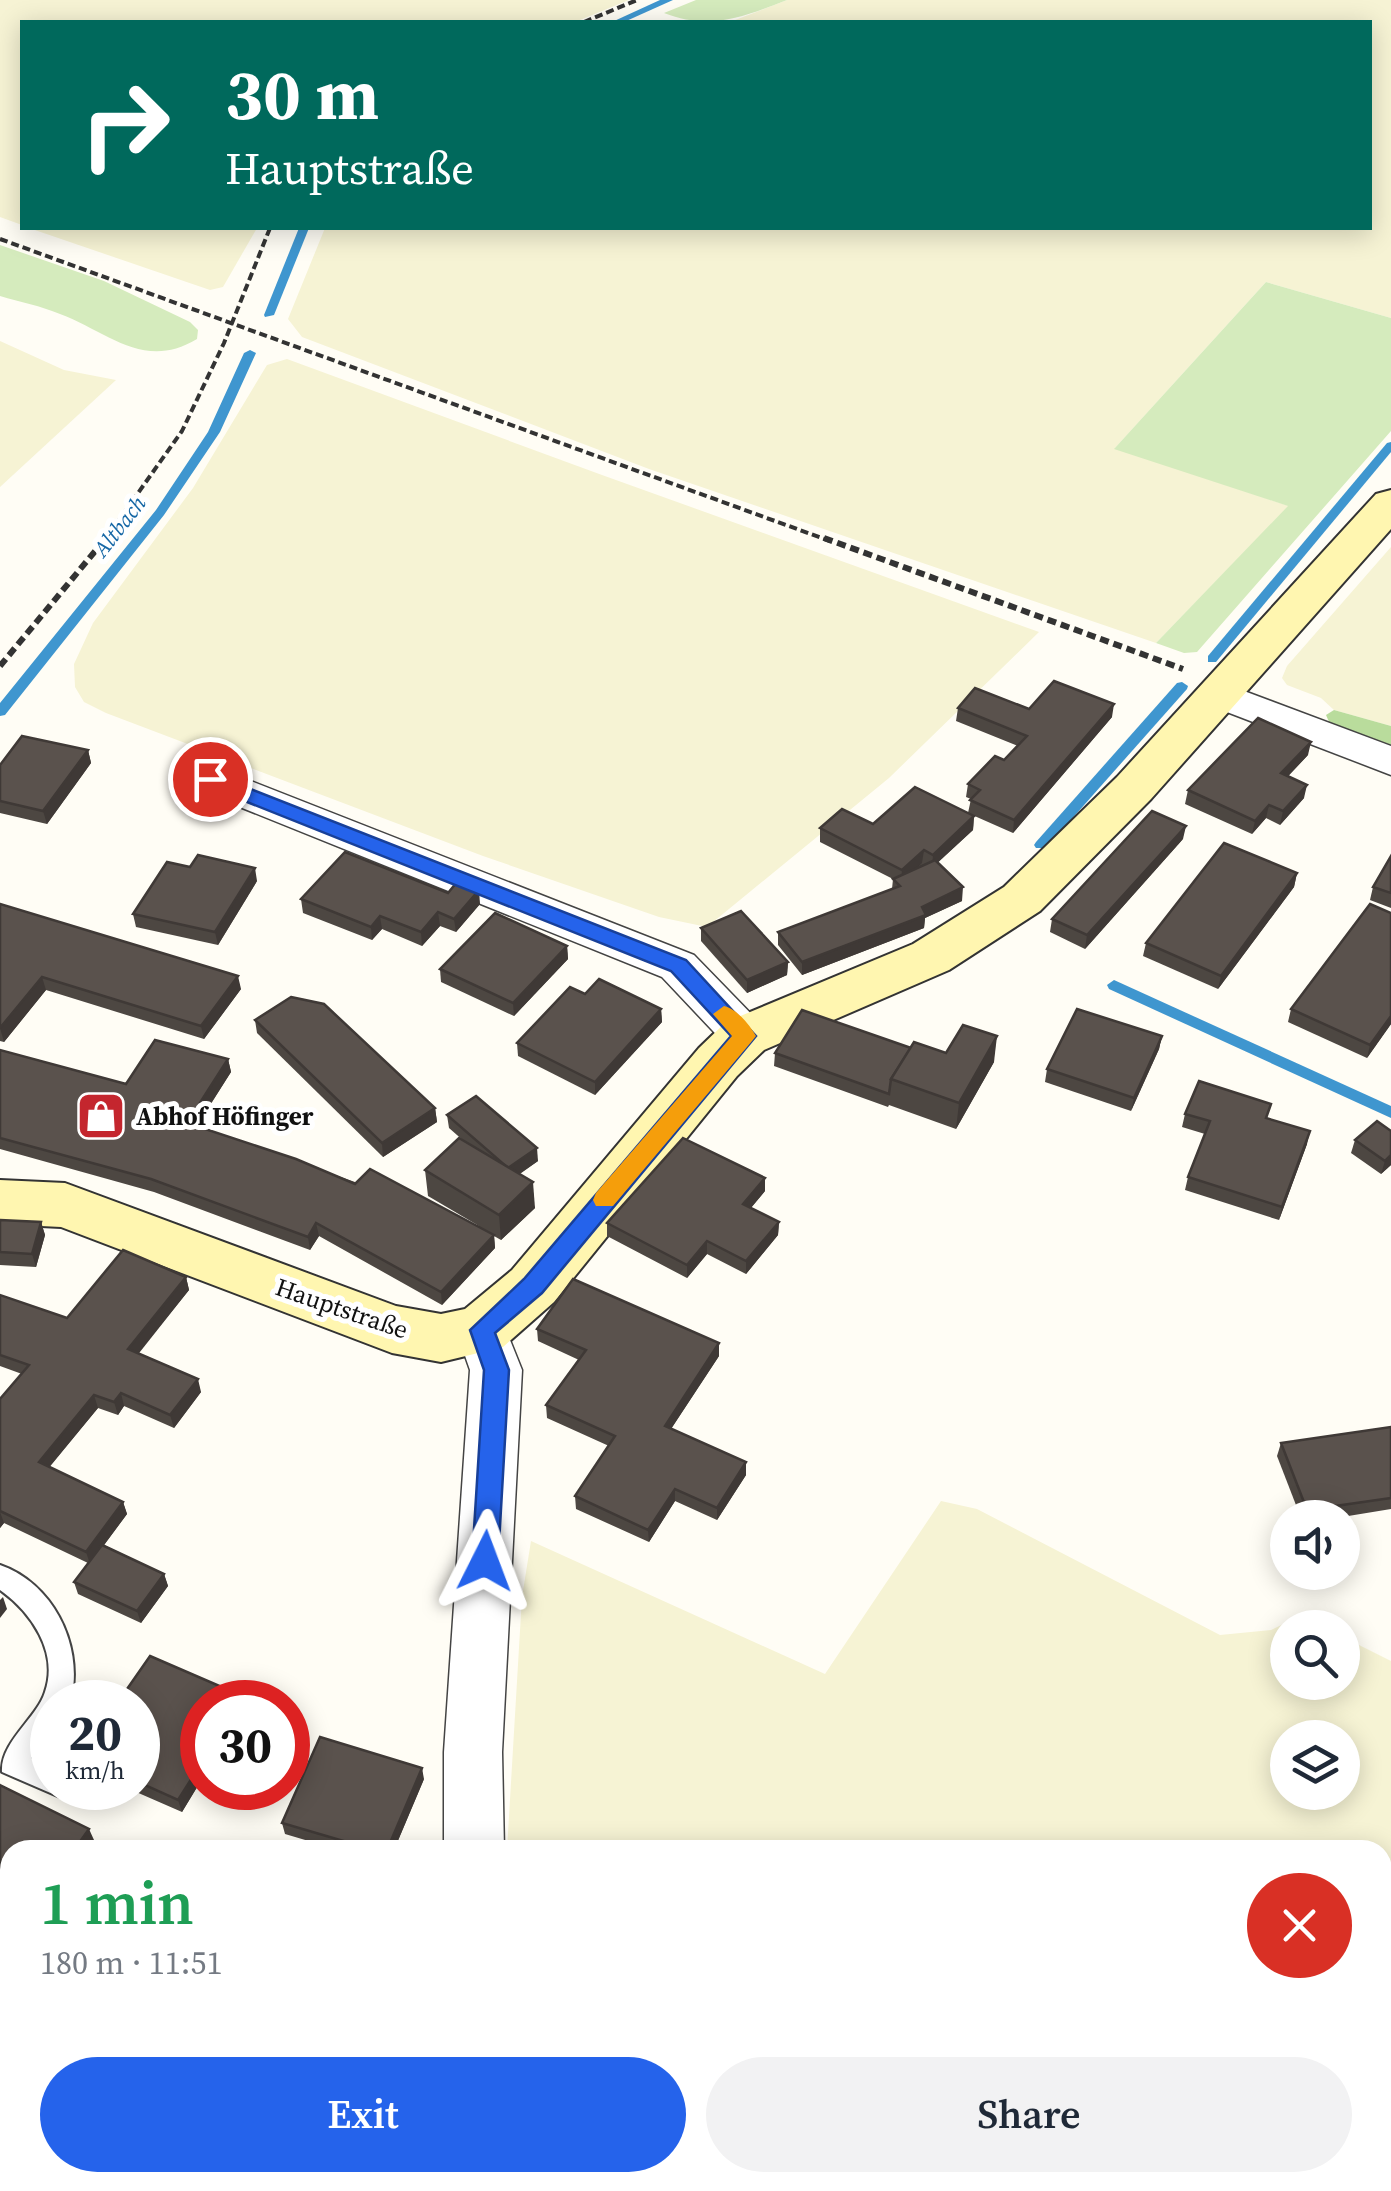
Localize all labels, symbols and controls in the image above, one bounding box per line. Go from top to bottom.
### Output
text: 30 m [225,46,379,142]
icon: right [60,60,190,190]
text: Hauptstraße [225,137,474,199]
water label: Altbach [84,489,152,564]
pin [168,737,253,822]
icon: arrive [183,752,238,807]
shop icon: Abhof Höfinger [75,1090,127,1142]
place label: Abhof Höfinger [136,1099,314,1133]
street label: Hauptstraße [271,1269,413,1347]
map controls [1270,1500,1360,1810]
button: sound [1270,1500,1360,1590]
position arrow [433,1509,537,1613]
button: search [1270,1610,1360,1700]
speed limit sign: 30 [180,1680,310,1810]
text: 20 [68,1698,122,1767]
button: layers [1270,1720,1360,1810]
text: km/h [65,1753,125,1787]
text: 1 min [40,1862,194,1944]
button: close [1247,1873,1352,1978]
text: 180 m · 11:51 [40,1941,222,1985]
button: Exit [40,2057,686,2172]
button: Share [706,2057,1352,2172]

